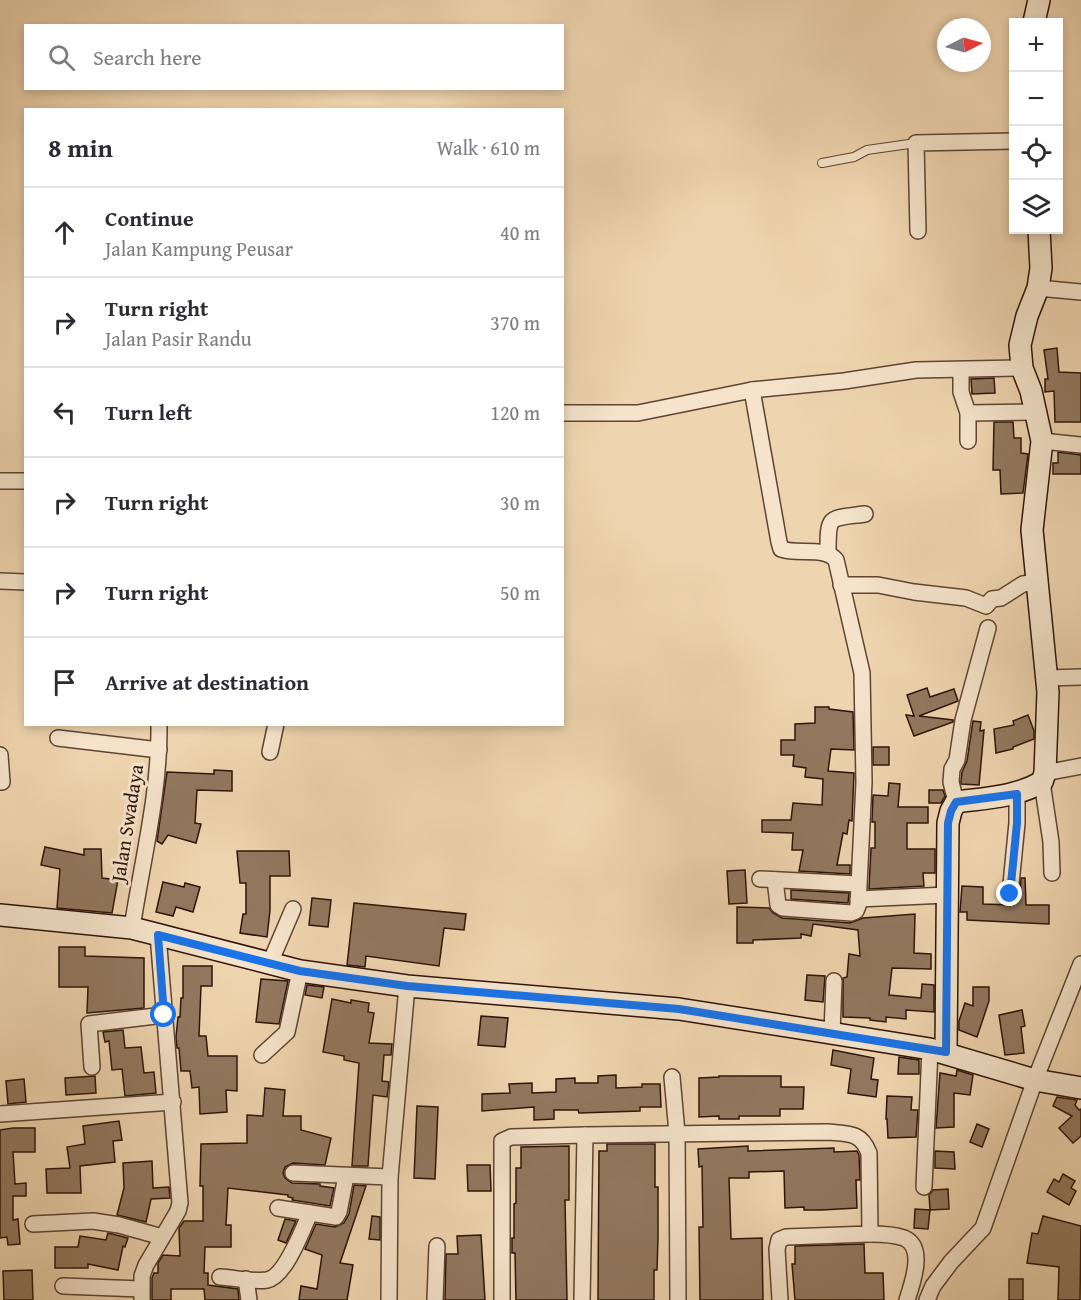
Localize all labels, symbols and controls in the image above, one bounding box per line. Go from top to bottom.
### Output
north arrow [937,18,991,72]
map controls [1009,18,1063,234]
button: + [1009,18,1063,72]
search box [24,24,564,90]
icon: search [45,41,78,74]
text: Search here [93,41,202,73]
button: − [1009,72,1063,126]
button: locate [1009,126,1063,180]
text: 8 min [48,128,113,167]
text: Walk · 610 m [437,133,540,162]
button: layers [1009,180,1063,234]
text: Continue [105,202,194,234]
icon: ahead [48,216,81,249]
text: 40 m [500,218,540,247]
text: Jalan Kampung Peusar [105,234,293,263]
text: Turn right [105,292,208,324]
icon: right [48,306,81,339]
text: 370 m [490,308,540,337]
text: Jalan Pasir Randu [105,324,252,353]
icon: left [48,396,81,429]
text: Turn left [105,396,192,428]
text: 120 m [490,398,540,427]
icon: right [48,486,81,519]
text: Turn right [105,486,208,518]
text: 30 m [500,488,540,517]
icon: right [48,576,81,609]
text: Turn right [105,576,208,608]
text: 50 m [500,578,540,607]
icon: arrive [48,666,81,699]
text: Arrive at destination [105,666,309,698]
street label: Jalan Swadaya [102,761,150,887]
route end [996,880,1022,906]
route start [150,1001,176,1027]

